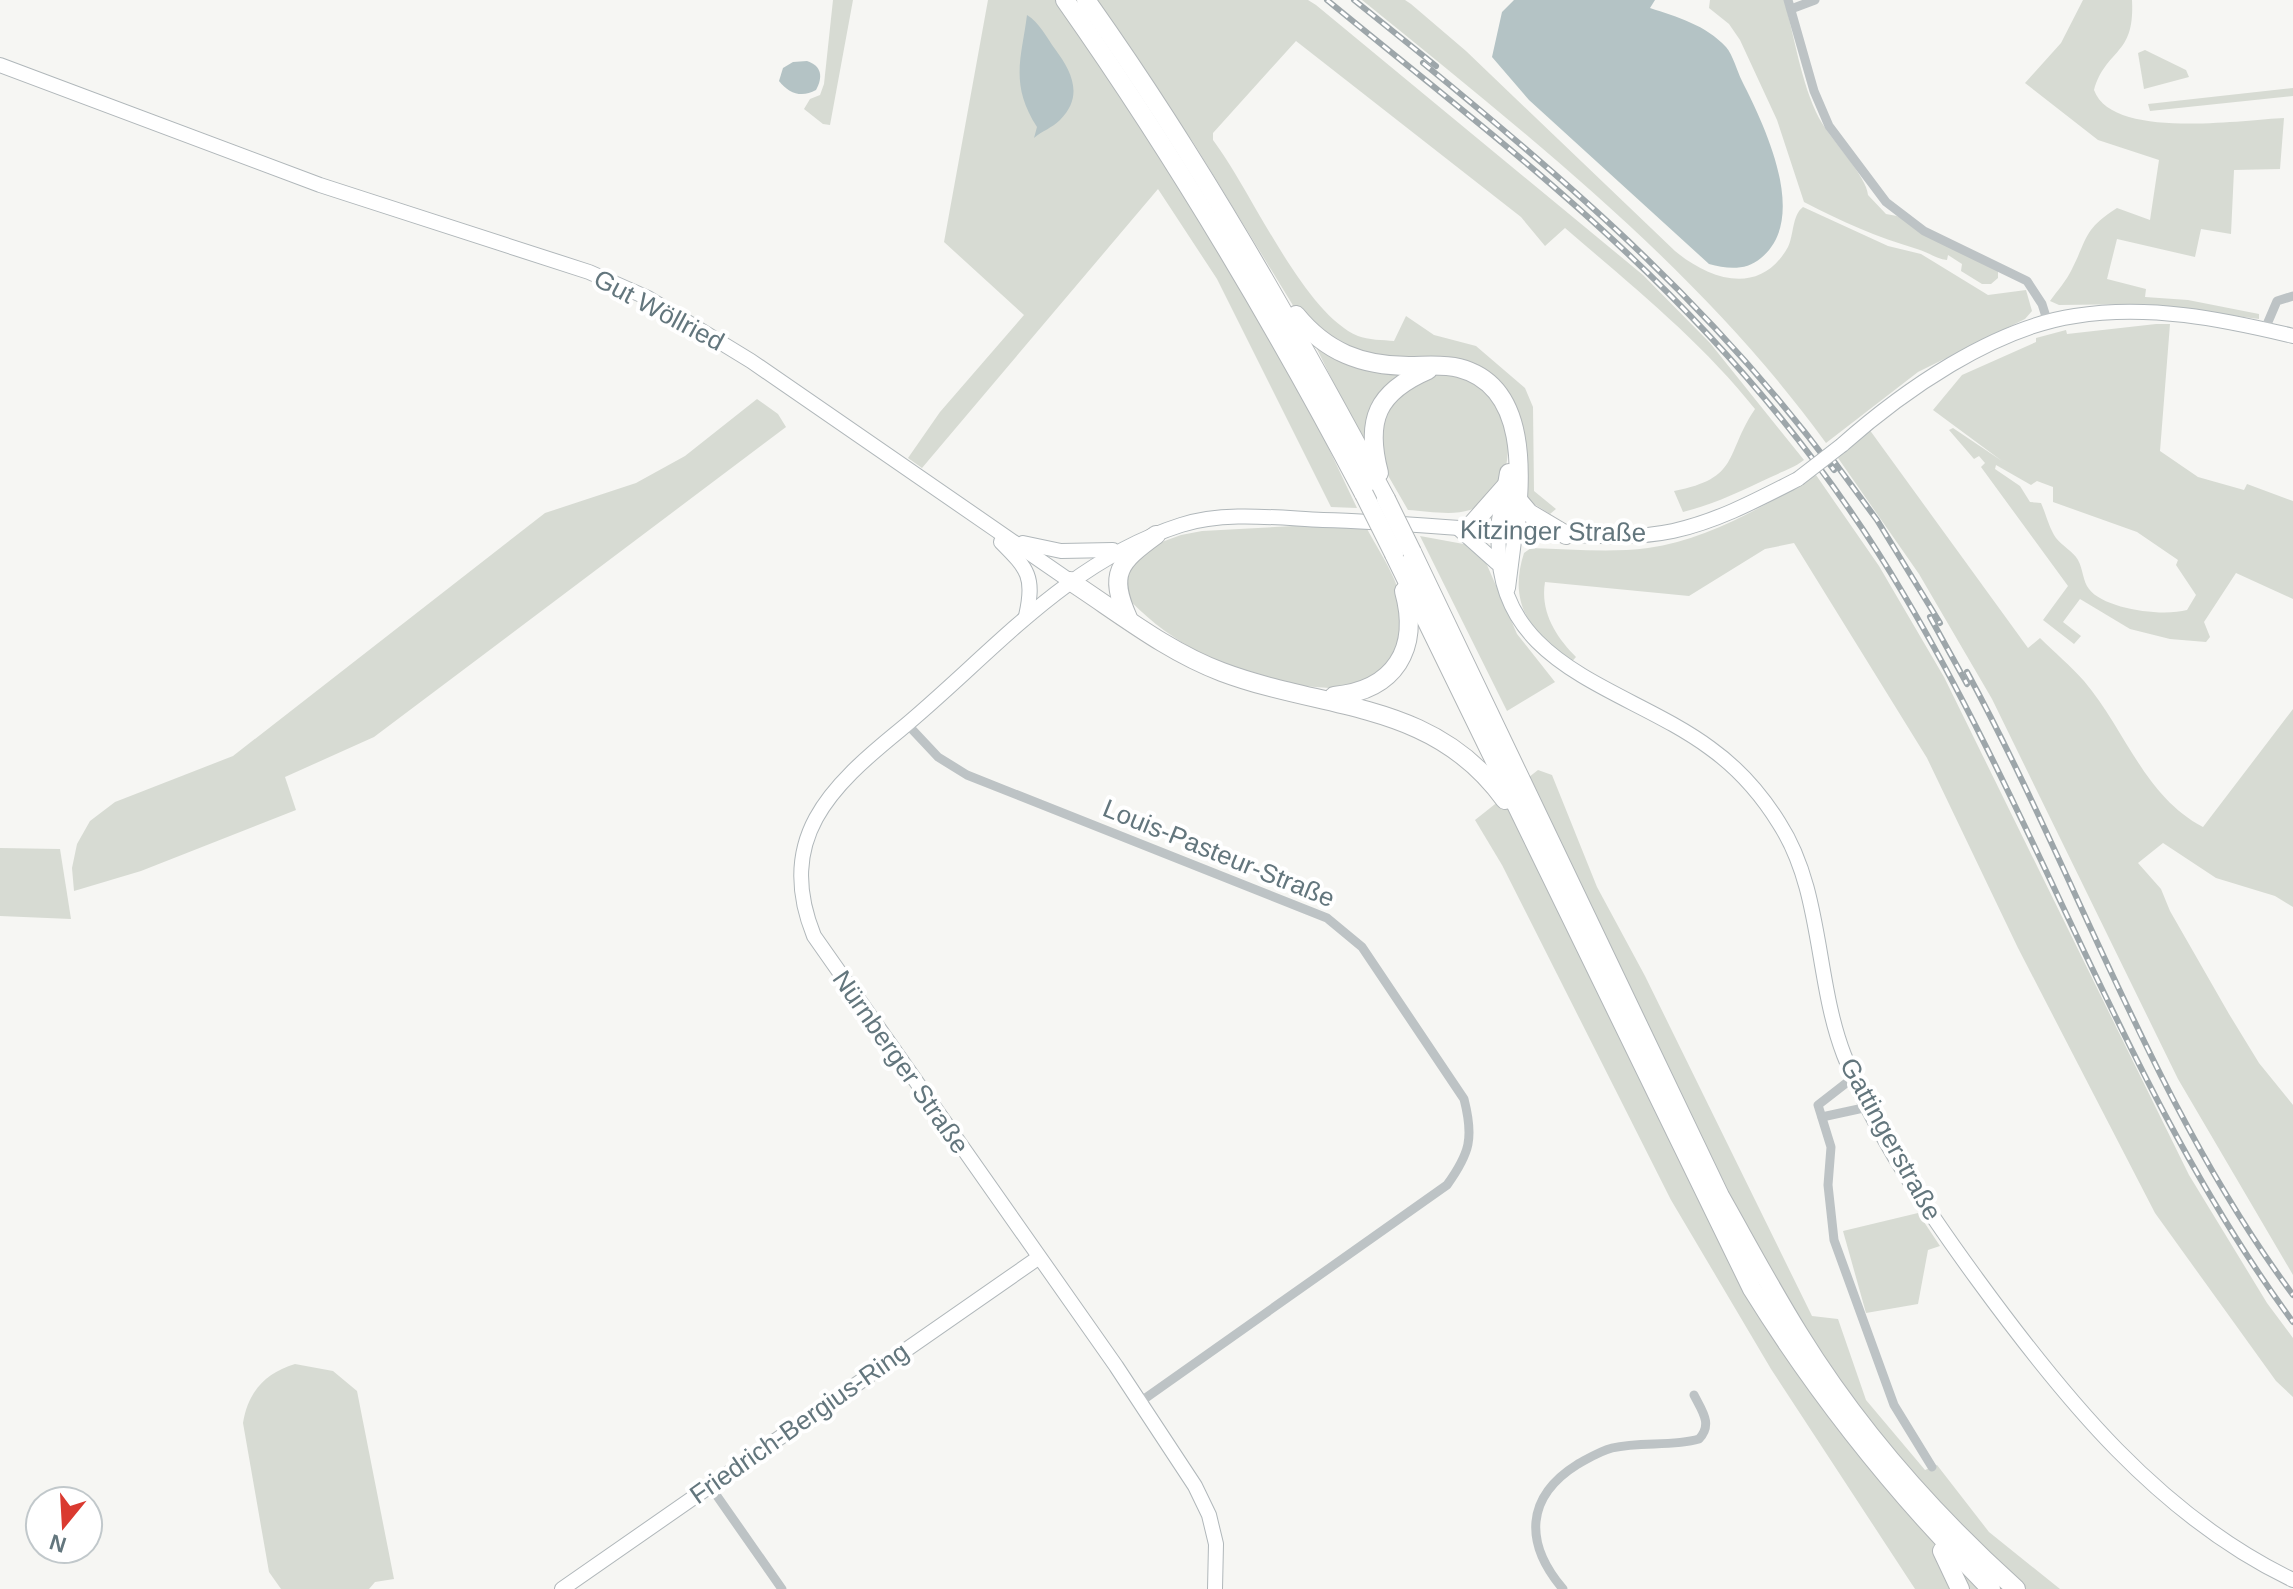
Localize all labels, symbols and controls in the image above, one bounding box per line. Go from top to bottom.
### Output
street label: Gut Wöllried [589,263,729,357]
street label: Kitzinger Straße [1460,514,1646,548]
street label: Louis-Pasteur-Straße [1099,793,1339,913]
street label: Nürnberger Straße [827,965,975,1159]
street label: Gattingerstraße [1834,1053,1948,1225]
street label: Friedrich-Bergius-Ring [684,1336,914,1510]
north arrow [24,1485,104,1565]
text: N [47,1529,69,1558]

